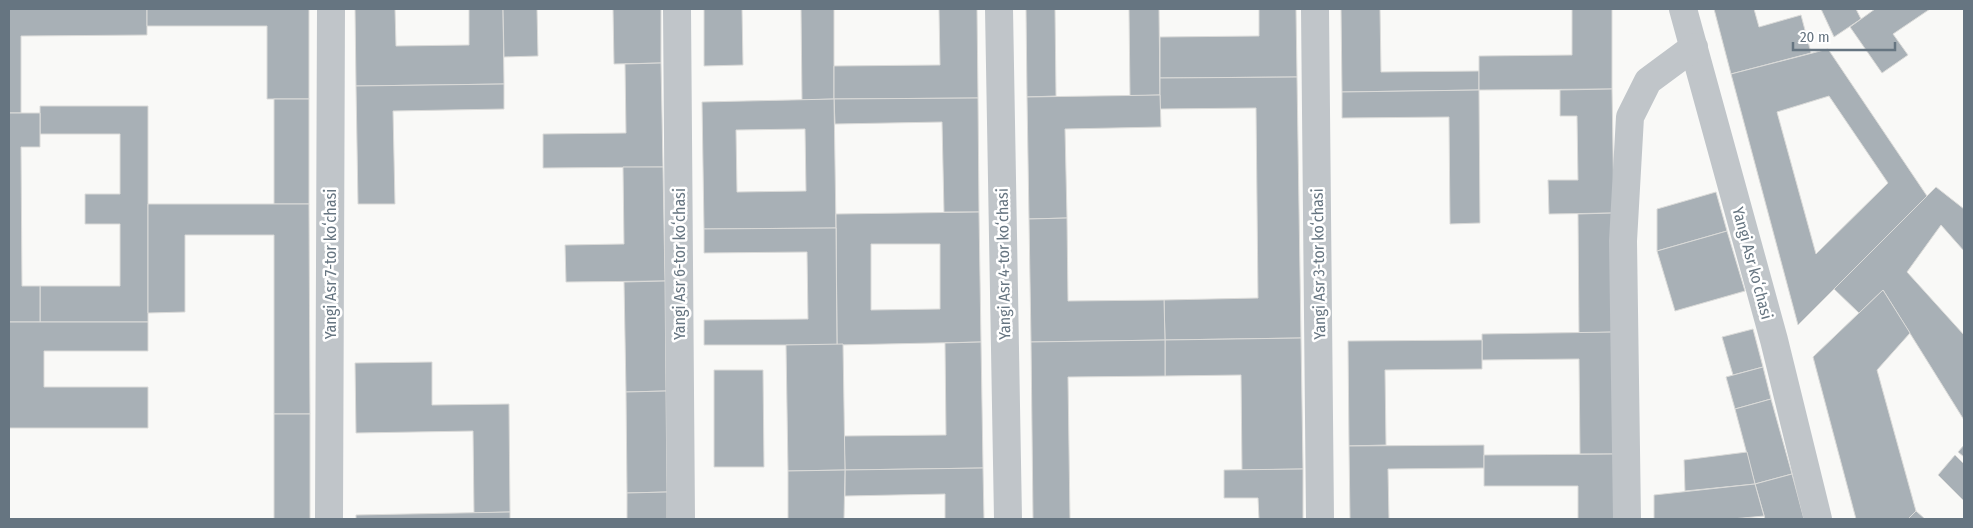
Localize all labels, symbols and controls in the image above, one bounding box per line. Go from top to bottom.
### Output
scale bar [1793,20,1896,52]
text: 20 m [1800,28,1830,46]
street label: Yangi Asr 6-tor koʻchasi [670,188,689,340]
street label: Yangi Asr 4-tor koʻchasi [993,188,1014,340]
street label: Yangi Asr 3-tor koʻchasi [1308,188,1329,340]
street label: Yangi Asr 7-tor koʻchasi [321,189,340,339]
street label: Yangi Asr koʻchasi [1728,205,1777,321]

